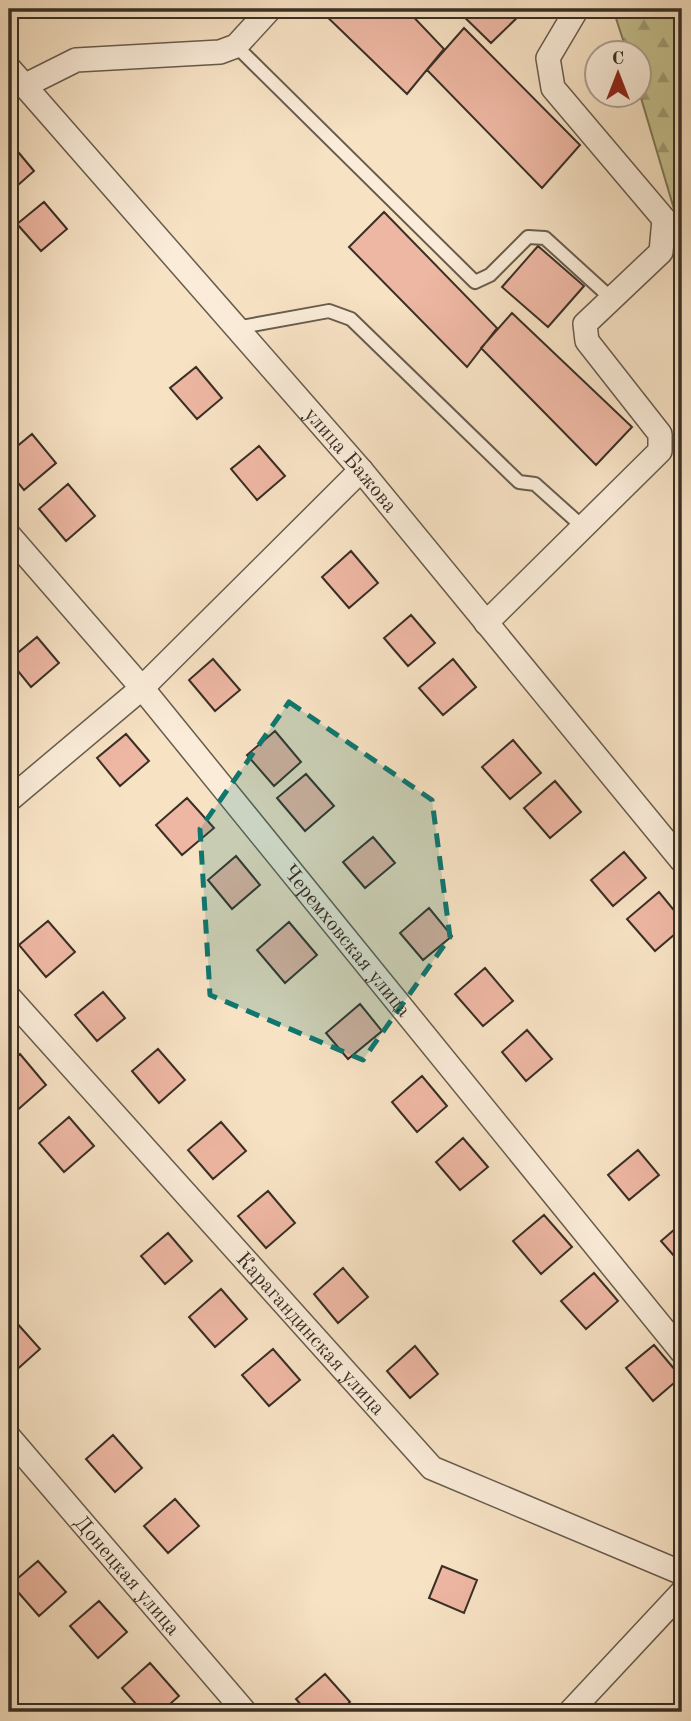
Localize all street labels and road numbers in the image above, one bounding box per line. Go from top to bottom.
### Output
street label: улица Бажова [299,404,400,517]
street label: Черемховская улица [278,861,414,1021]
street label: Карагандинская улица [232,1249,388,1420]
street label: Донецкая улица [70,1512,183,1640]

